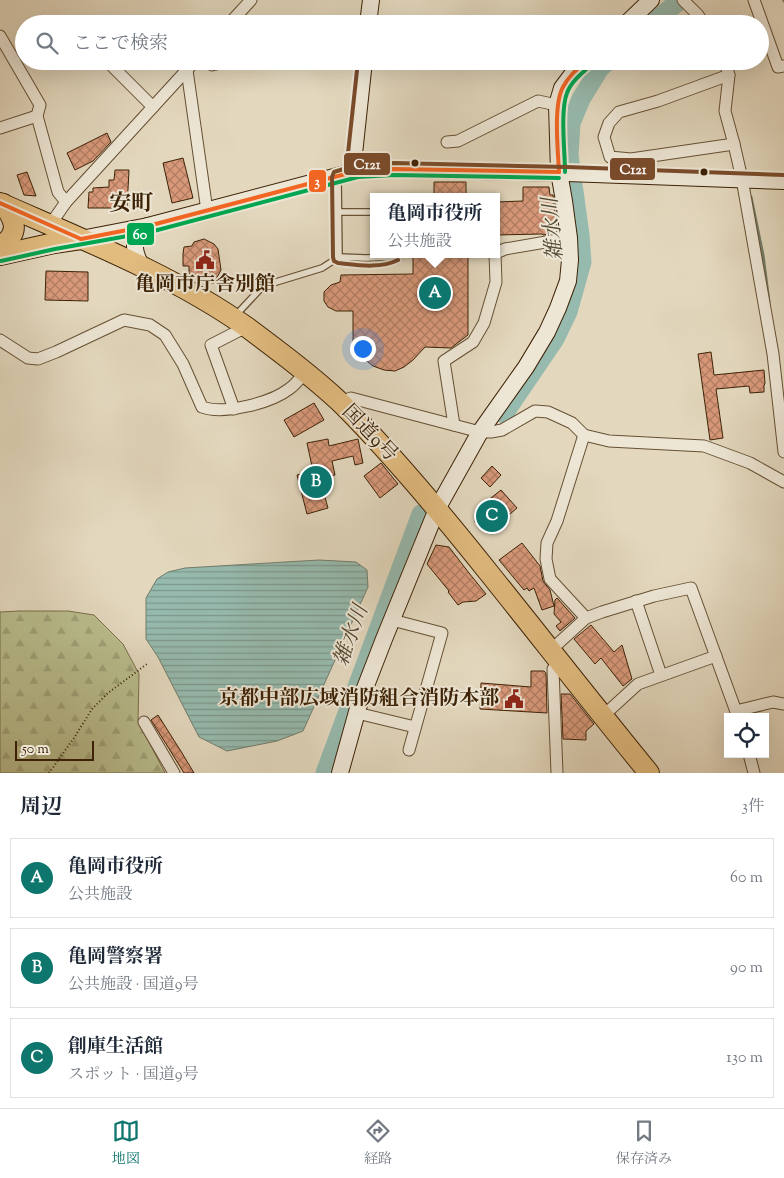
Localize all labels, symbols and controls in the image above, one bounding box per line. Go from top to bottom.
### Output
search box [15,15,769,70]
icon: search [33,29,61,57]
text: ここで検索 [73,31,168,58]
line badge: C121 [343,152,391,176]
text: C121 [353,156,381,176]
line badge: C121 [609,157,656,181]
unlabelled marker [410,158,420,168]
text: C121 [619,161,647,181]
unlabelled marker [699,167,709,177]
line badge: 3 [308,169,327,193]
text: 3 [314,173,320,193]
district label: 安町 [109,189,153,221]
popup [370,193,500,258]
water label: 雑水川 [536,194,572,262]
text: 亀岡市役所 [387,201,483,228]
line badge: 60 [126,222,155,246]
text: 60 [133,226,148,246]
text: 公共施設 [387,231,452,254]
public building icon: 亀岡市庁舎別館 [194,249,216,271]
place label: 亀岡市庁舎別館 [135,271,275,300]
pin: A [419,274,451,312]
your location [350,336,376,362]
street label: 国道9号 [334,399,404,469]
pin: B [300,463,332,501]
pin: C [476,497,508,535]
water label: 雑水川 [327,599,378,671]
place label: 京都中部広域消防組合消防本部 [219,685,499,714]
public building icon: 京都中部広域消防組合消防本部 [503,688,525,710]
map controls [724,713,769,758]
button: locate [724,713,769,758]
scale bar [15,738,94,761]
text: 50 m [22,740,49,760]
text: 周辺 [20,793,62,823]
text: 3件 [742,796,764,819]
text: 亀岡市役所 [68,854,163,881]
text: A [31,867,44,890]
text: 60 m [730,867,763,890]
text: 公共施設 [68,884,132,907]
text: 亀岡警察署 [68,944,163,971]
text: B [32,957,42,980]
text: 90 m [730,957,763,980]
text: 公共施設 · 国道9号 [68,974,199,997]
text: 創庫生活館 [68,1034,163,1061]
text: C [31,1047,43,1070]
text: 130 m [726,1047,763,1070]
text: スポット · 国道9号 [68,1064,199,1087]
tab: 地図 [112,1117,140,1170]
tab: 経路 [364,1117,392,1170]
tab: 保存済み [616,1117,672,1170]

